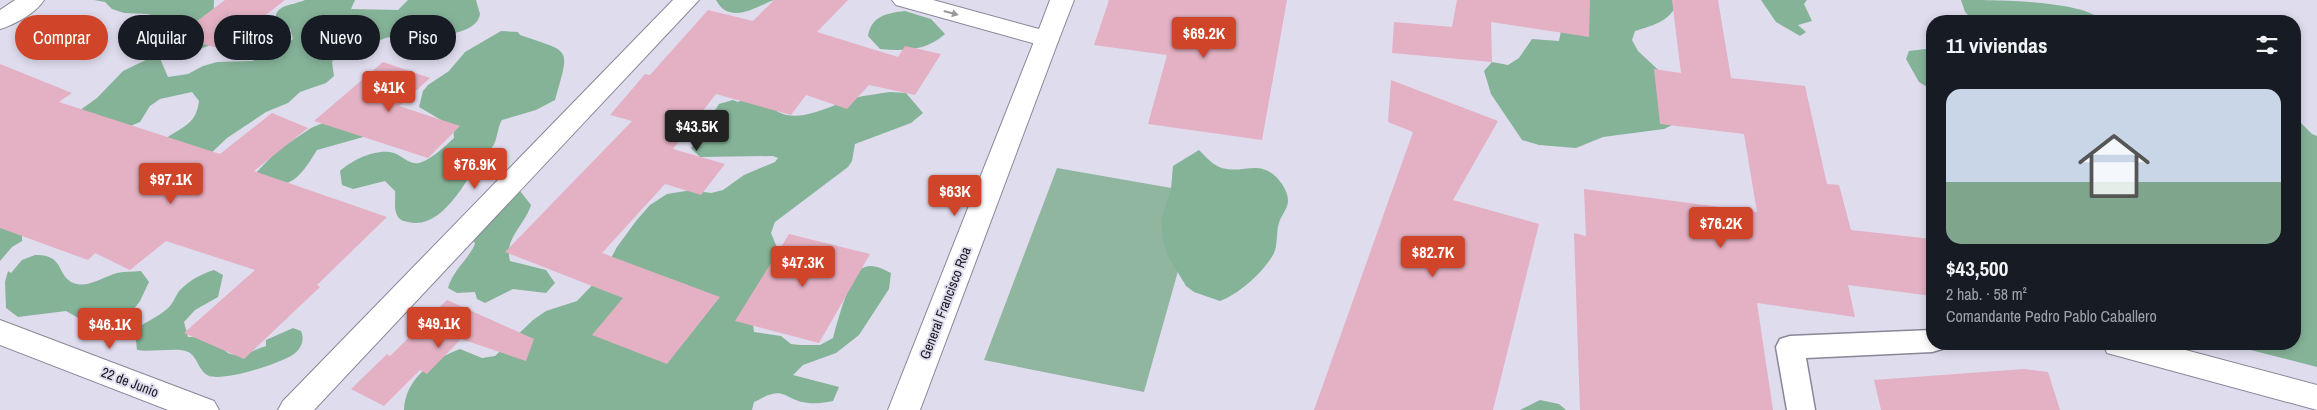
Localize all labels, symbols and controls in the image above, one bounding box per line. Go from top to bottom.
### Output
one-way arrow [943,9,958,17]
chip: Comprar [15,15,108,60]
chip: Alquilar [118,15,204,60]
chip: Filtros [214,15,291,60]
chip: Nuevo [301,15,380,60]
chip: Piso [390,15,456,60]
pin: $69.2K [1163,17,1245,59]
text: $69.2K [1183,22,1225,44]
text: 11 viviendas [1946,31,2048,60]
icon: filters [2253,31,2281,59]
pin: $41K [359,70,419,113]
text: $41K [373,76,405,98]
pin: $43.5K [656,110,738,152]
text: $43.5K [676,115,718,137]
icon: home [2069,121,2159,211]
pin: $76.9K [434,148,516,190]
text: $76.9K [454,153,496,175]
pin: $97.1K [130,162,212,205]
text: $97.1K [150,168,192,190]
pin: $63K [925,174,985,217]
text: $63K [939,180,971,202]
pin: $76.2K [1680,206,1762,249]
text: $76.2K [1700,212,1742,234]
pin: $82.7K [1392,236,1474,278]
text: $82.7K [1412,241,1454,263]
street label: General Francisco Roa [915,244,975,362]
pin: $47.3K [762,246,844,288]
text: $47.3K [782,251,824,273]
text: $43,500 [1946,254,2008,283]
text: 2 hab. · 58 m² [1946,283,2027,305]
text: Comandante Pedro Pablo Caballero [1946,305,2157,327]
pin: $49.1K [398,306,480,349]
pin: $46.1K [69,308,151,350]
text: $49.1K [418,312,460,334]
text: $46.1K [89,313,131,335]
street label: 22 de Junio [99,363,161,401]

